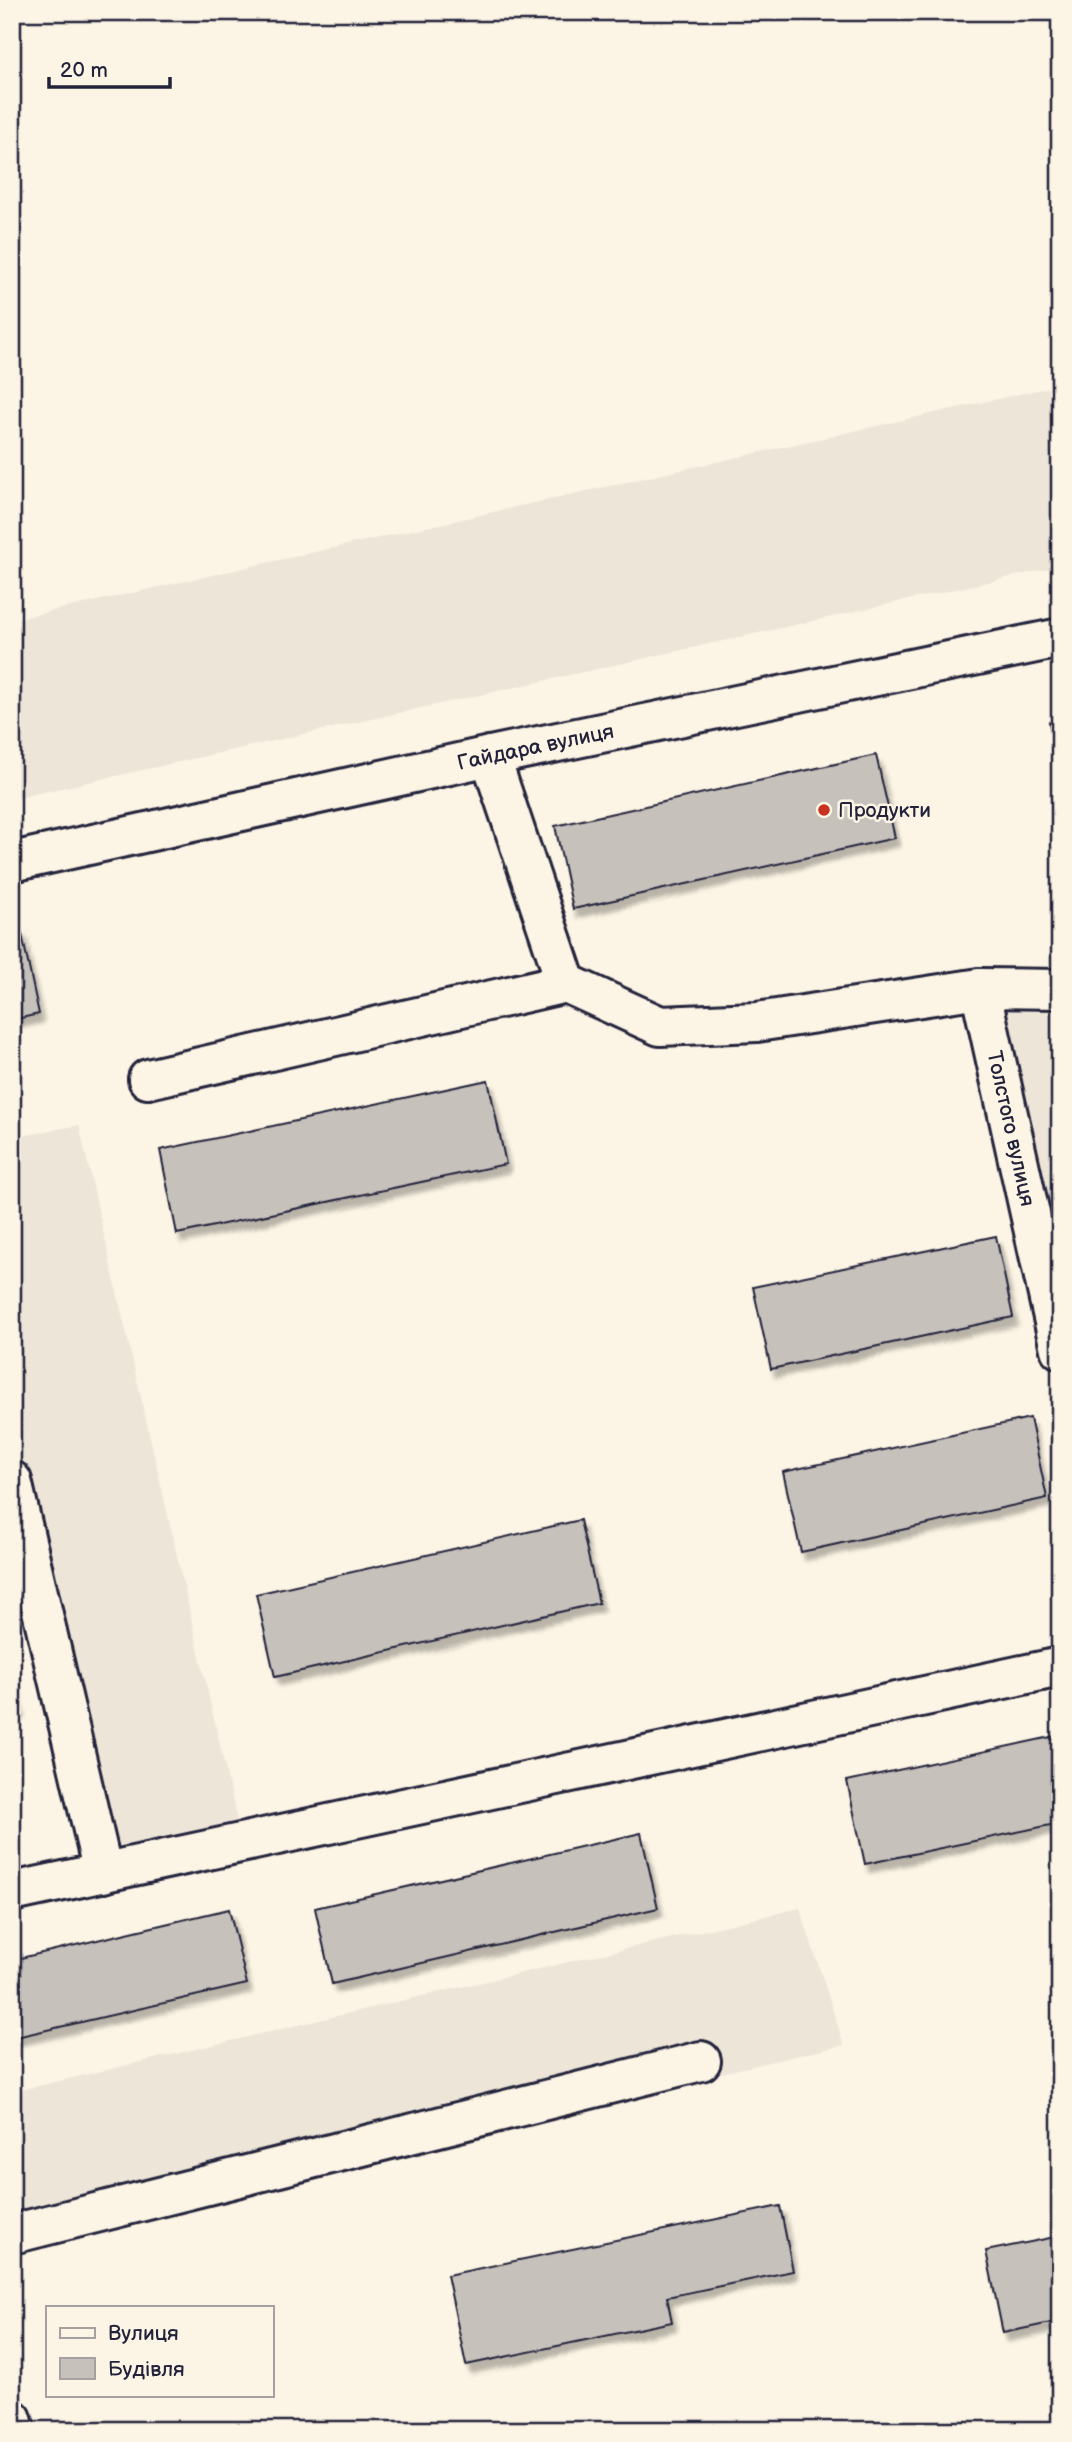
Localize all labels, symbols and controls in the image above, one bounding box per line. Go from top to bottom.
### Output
scale bar [49,46,170,90]
text: 20 m [60,58,108,83]
street label: Гайдара вулиця [455,718,616,775]
place label: Продукти [838,798,931,823]
marker: Продукти [816,802,832,818]
street label: Толстого вулиця [982,1049,1040,1209]
legend [46,2306,273,2396]
text: Вулиця [108,2321,179,2346]
text: Будівля [108,2357,185,2382]

